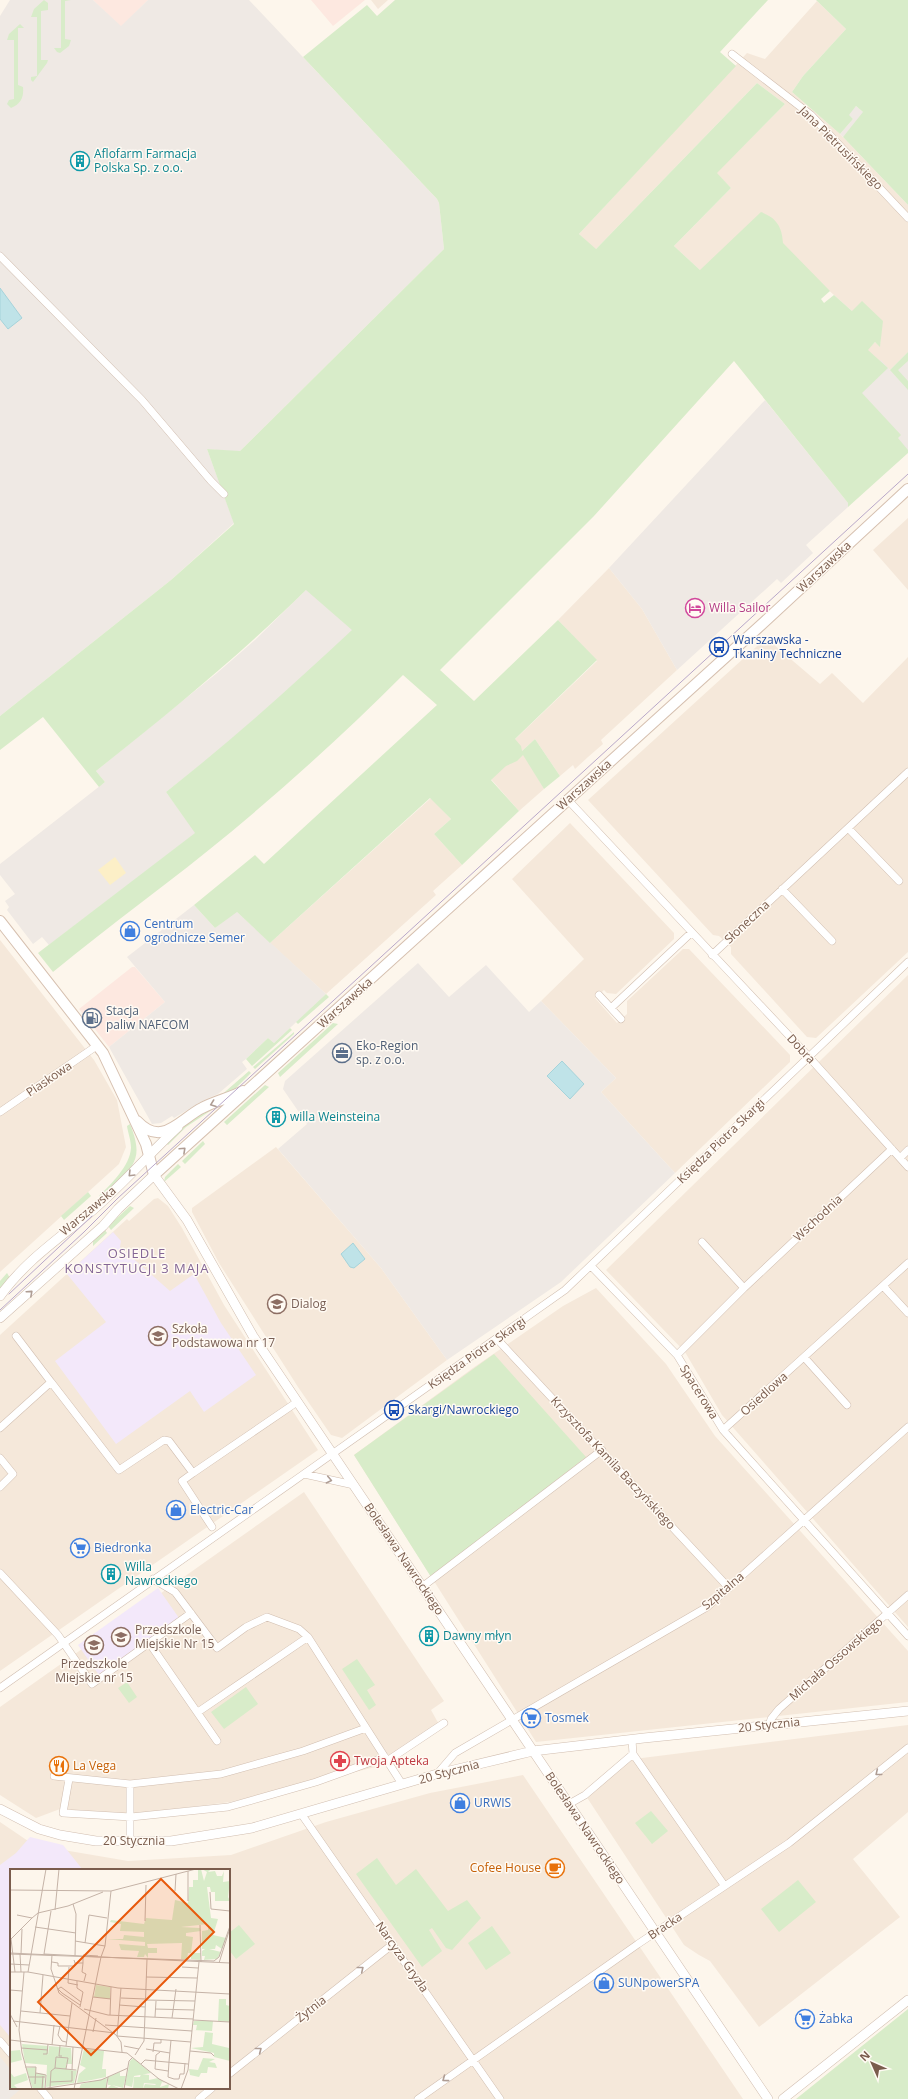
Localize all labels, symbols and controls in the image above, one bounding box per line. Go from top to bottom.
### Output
street label: Jana Pietrusińskiego [795,101,887,193]
place label: Aflofarm Farmacja Polska Sp. z o.o. [94,145,197,176]
building icon: Aflofarm Farmacja Polska Sp. z o.o. [69,150,91,172]
street label: Warszawska [793,537,855,596]
hotel icon: Willa Sailor [684,597,706,619]
place label: Willa Sailor [709,599,770,616]
place label: Warszawska - Tkaniny Techniczne [733,631,842,662]
bus stop icon: Warszawska - Tkaniny Techniczne [708,636,730,658]
street label: Warszawska [552,755,615,814]
street label: Słoneczna [720,896,773,947]
place label: Centrum ogrodnicze Semer [144,915,245,946]
shop icon: Centrum ogrodnicze Semer [119,920,141,942]
street label: Warszawska [313,973,376,1032]
place label: Stacja paliw NAFCOM [106,1002,189,1033]
fuel station icon: Stacja paliw NAFCOM [81,1007,103,1029]
street label: Dobra [783,1030,819,1067]
place label: Eko-Region sp. z o.o. [356,1037,418,1068]
office icon: Eko-Region sp. z o.o. [331,1042,353,1064]
street label: Piaskowa [22,1057,75,1100]
street label: Księdza Piotra Skargi [673,1094,768,1187]
one-way arrow [210,1099,217,1107]
building icon: willa Weinsteina [265,1106,287,1128]
place label: willa Weinsteina [290,1108,380,1125]
one-way arrow [178,1147,186,1155]
one-way arrow [128,1169,136,1177]
street label: Warszawska [56,1182,119,1239]
street label: Wschodnia [789,1190,846,1245]
district label: OSIEDLE KONSTYTUCJI 3 MAJA [64,1244,210,1277]
one-way arrow [25,1290,33,1298]
school or university icon: Dialog [266,1293,288,1315]
place label: Dialog [291,1295,327,1312]
street label: Księdza Piotra Skargi [424,1312,529,1393]
place label: Szkoła Podstawowa nr 17 [172,1320,275,1351]
school or university icon: Szkoła Podstawowa nr 17 [147,1325,169,1347]
street label: Spacerowa [676,1361,723,1422]
street label: Osiedlowa [736,1368,791,1419]
street label: Krzysztofa Kamila Baczyńskiego [547,1392,680,1533]
bus stop icon: Skargi/Nawrockiego [383,1399,405,1421]
place label: Skargi/Nawrockiego [408,1401,519,1418]
one-way arrow [326,1475,332,1483]
shop icon: Electric-Car [165,1499,187,1521]
street label: Bolesława Nawrockiego [360,1499,448,1618]
place label: Electric-Car [190,1501,253,1518]
supermarket icon: Biedronka [69,1537,91,1559]
place label: Biedronka [94,1539,151,1556]
place label: Willa Nawrockiego [125,1558,198,1589]
building icon: Willa Nawrockiego [100,1563,122,1585]
street label: Szpitalna [698,1568,748,1613]
street label: Michała Ossowskiego [785,1613,886,1704]
place label: Przedszkole Miejskie Nr 15 [135,1621,214,1652]
building icon: Dawny młyn [418,1625,440,1647]
school or university icon: Przedszkole Miejskie Nr 15 [110,1626,132,1648]
place label: Dawny młyn [443,1627,512,1644]
school or university icon: Przedszkole Miejskie nr 15 [83,1634,105,1656]
place label: Przedszkole Miejskie nr 15 [55,1655,133,1686]
supermarket icon: Tosmek [520,1707,542,1729]
place label: Tosmek [545,1709,589,1726]
street label: 20 Stycznia [737,1713,801,1736]
pharmacy icon: Twoja Apteka [329,1750,351,1772]
place label: Twoja Apteka [354,1752,429,1769]
restaurant icon: La Vega [48,1755,70,1777]
street label: 20 Stycznia [417,1755,481,1788]
place label: La Vega [73,1757,116,1774]
street label: Bolesława Nawrockiego [541,1768,629,1887]
one-way arrow [875,1768,882,1775]
shop icon: URWIS [449,1792,471,1814]
place label: URWIS [474,1794,511,1811]
street label: 20 Stycznia [103,1832,165,1849]
cafe icon: Cofee House [544,1857,566,1879]
place label: Cofee House [470,1859,541,1876]
inset map [10,1869,230,2089]
street label: Bracka [644,1908,685,1943]
street label: Narcyza Gryzla [372,1918,433,1995]
one-way arrow [357,1967,364,1974]
shop icon: SUNpowerSPA [593,1972,615,1994]
place label: SUNpowerSPA [618,1974,700,1991]
street label: Żytnia [292,1991,329,2026]
supermarket icon: Żabka [794,2008,816,2030]
place label: Żabka [819,2010,853,2027]
north arrow [852,2043,892,2083]
one-way arrow [255,2047,262,2054]
text: N [856,2047,873,2064]
one-way arrow [443,2074,450,2081]

